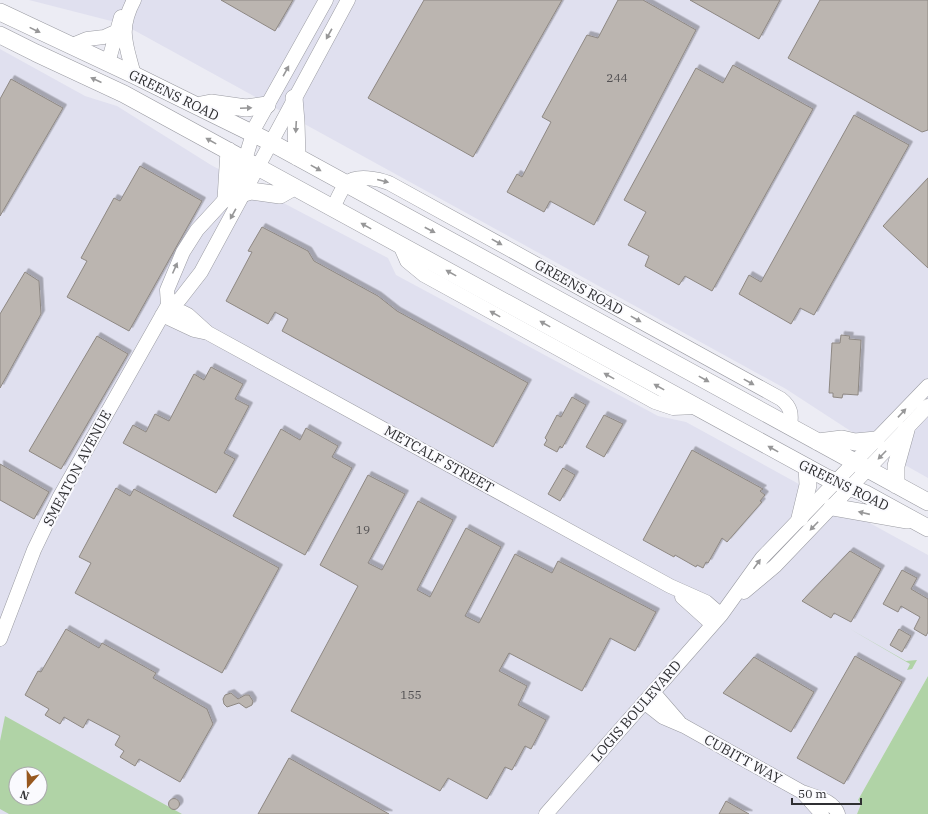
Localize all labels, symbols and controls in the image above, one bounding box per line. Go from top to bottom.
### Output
one-way arrow [29,27,40,33]
one-way arrow [326,28,332,40]
street label: GREENS ROAD [126,65,222,125]
one-way arrow [282,66,289,77]
house number: 244 [606,70,628,85]
one-way arrow [91,77,102,83]
one-way arrow [240,104,252,111]
one-way arrow [293,121,299,134]
one-way arrow [205,138,217,145]
one-way arrow [310,165,322,171]
one-way arrow [377,179,389,185]
one-way arrow [229,208,236,220]
one-way arrow [360,223,372,229]
one-way arrow [425,226,436,233]
one-way arrow [492,239,503,246]
street label: GREENS ROAD [532,255,626,319]
one-way arrow [173,261,179,273]
one-way arrow [445,270,457,276]
one-way arrow [489,311,500,317]
one-way arrow [630,316,642,322]
one-way arrow [539,321,550,328]
one-way arrow [603,373,614,380]
one-way arrow [698,376,709,382]
one-way arrow [744,378,755,385]
one-way arrow [653,383,665,390]
street label: SMEATON AVENUE [39,407,115,529]
one-way arrow [897,408,907,418]
street label: METCALF STREET [381,421,497,497]
one-way arrow [767,445,779,452]
one-way arrow [877,450,887,460]
street label: GREENS ROAD [796,455,892,515]
one-way arrow [857,510,870,516]
one-way arrow [809,520,818,531]
house number: 19 [356,522,370,537]
one-way arrow [753,559,761,569]
street label: LOGIS BOULEVARD [587,656,685,766]
house number: 155 [400,687,422,702]
street label: CUBITT WAY [701,730,785,788]
north arrow [8,766,48,806]
scale bar [792,780,861,806]
text: 50 m [798,786,827,801]
text: N [18,787,31,803]

